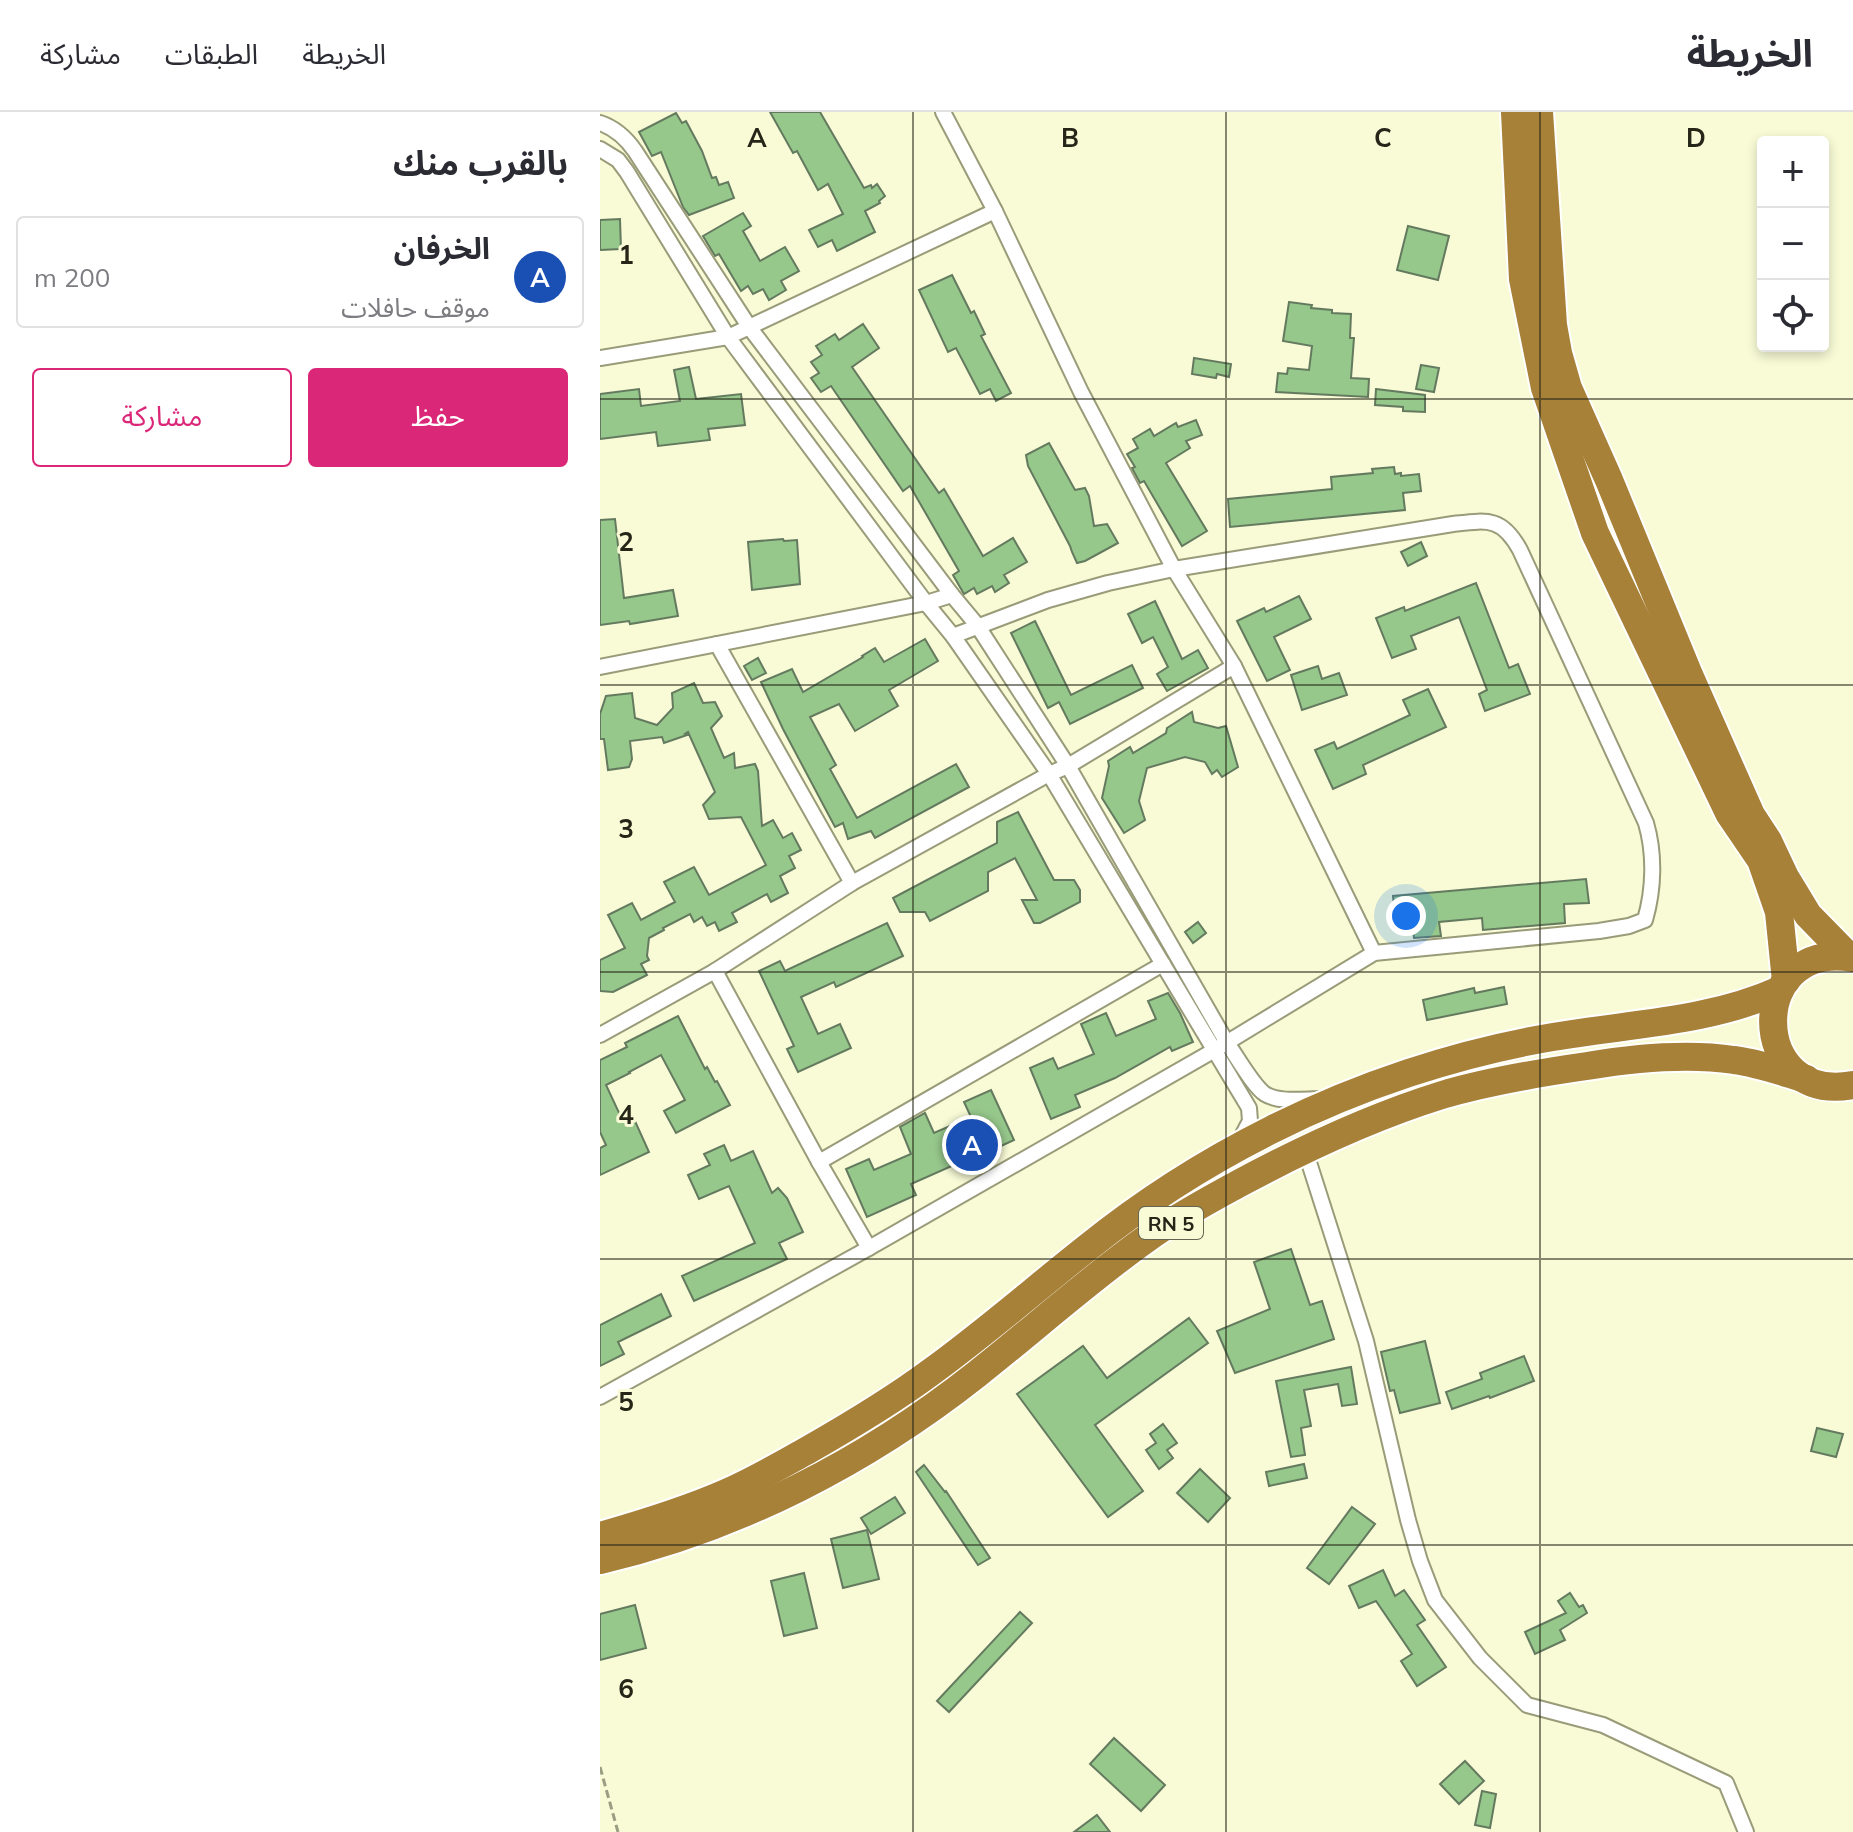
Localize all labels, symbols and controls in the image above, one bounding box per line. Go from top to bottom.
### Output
text: الخريطة [1687,29,1813,77]
text: مشاركة [40,36,121,71]
text: الطبقات [165,36,258,71]
text: الخريطة [302,36,386,71]
text: A [747,121,767,154]
text: B [1061,121,1079,154]
text: C [1374,121,1392,154]
text: D [1686,121,1706,154]
map controls [1757,136,1829,352]
button: + [1757,136,1829,208]
text: بالقرب منك [393,141,568,184]
button: − [1757,208,1829,280]
text: الخرفان [394,229,490,267]
text: 1 [618,238,634,271]
text: 200 m [34,261,110,294]
text: A [530,261,550,294]
button: locate [1757,280,1829,352]
text: موقف حافلات [341,291,490,324]
button: مشاركة [32,368,292,467]
button: حفظ [308,368,568,467]
text: 2 [618,525,634,558]
text: 3 [618,812,634,845]
your location [1386,896,1426,936]
text: 4 [618,1098,634,1131]
pin: A [946,1115,998,1175]
road number: RN 5 [1139,1207,1203,1239]
text: 5 [618,1385,634,1418]
text: 6 [618,1672,634,1705]

